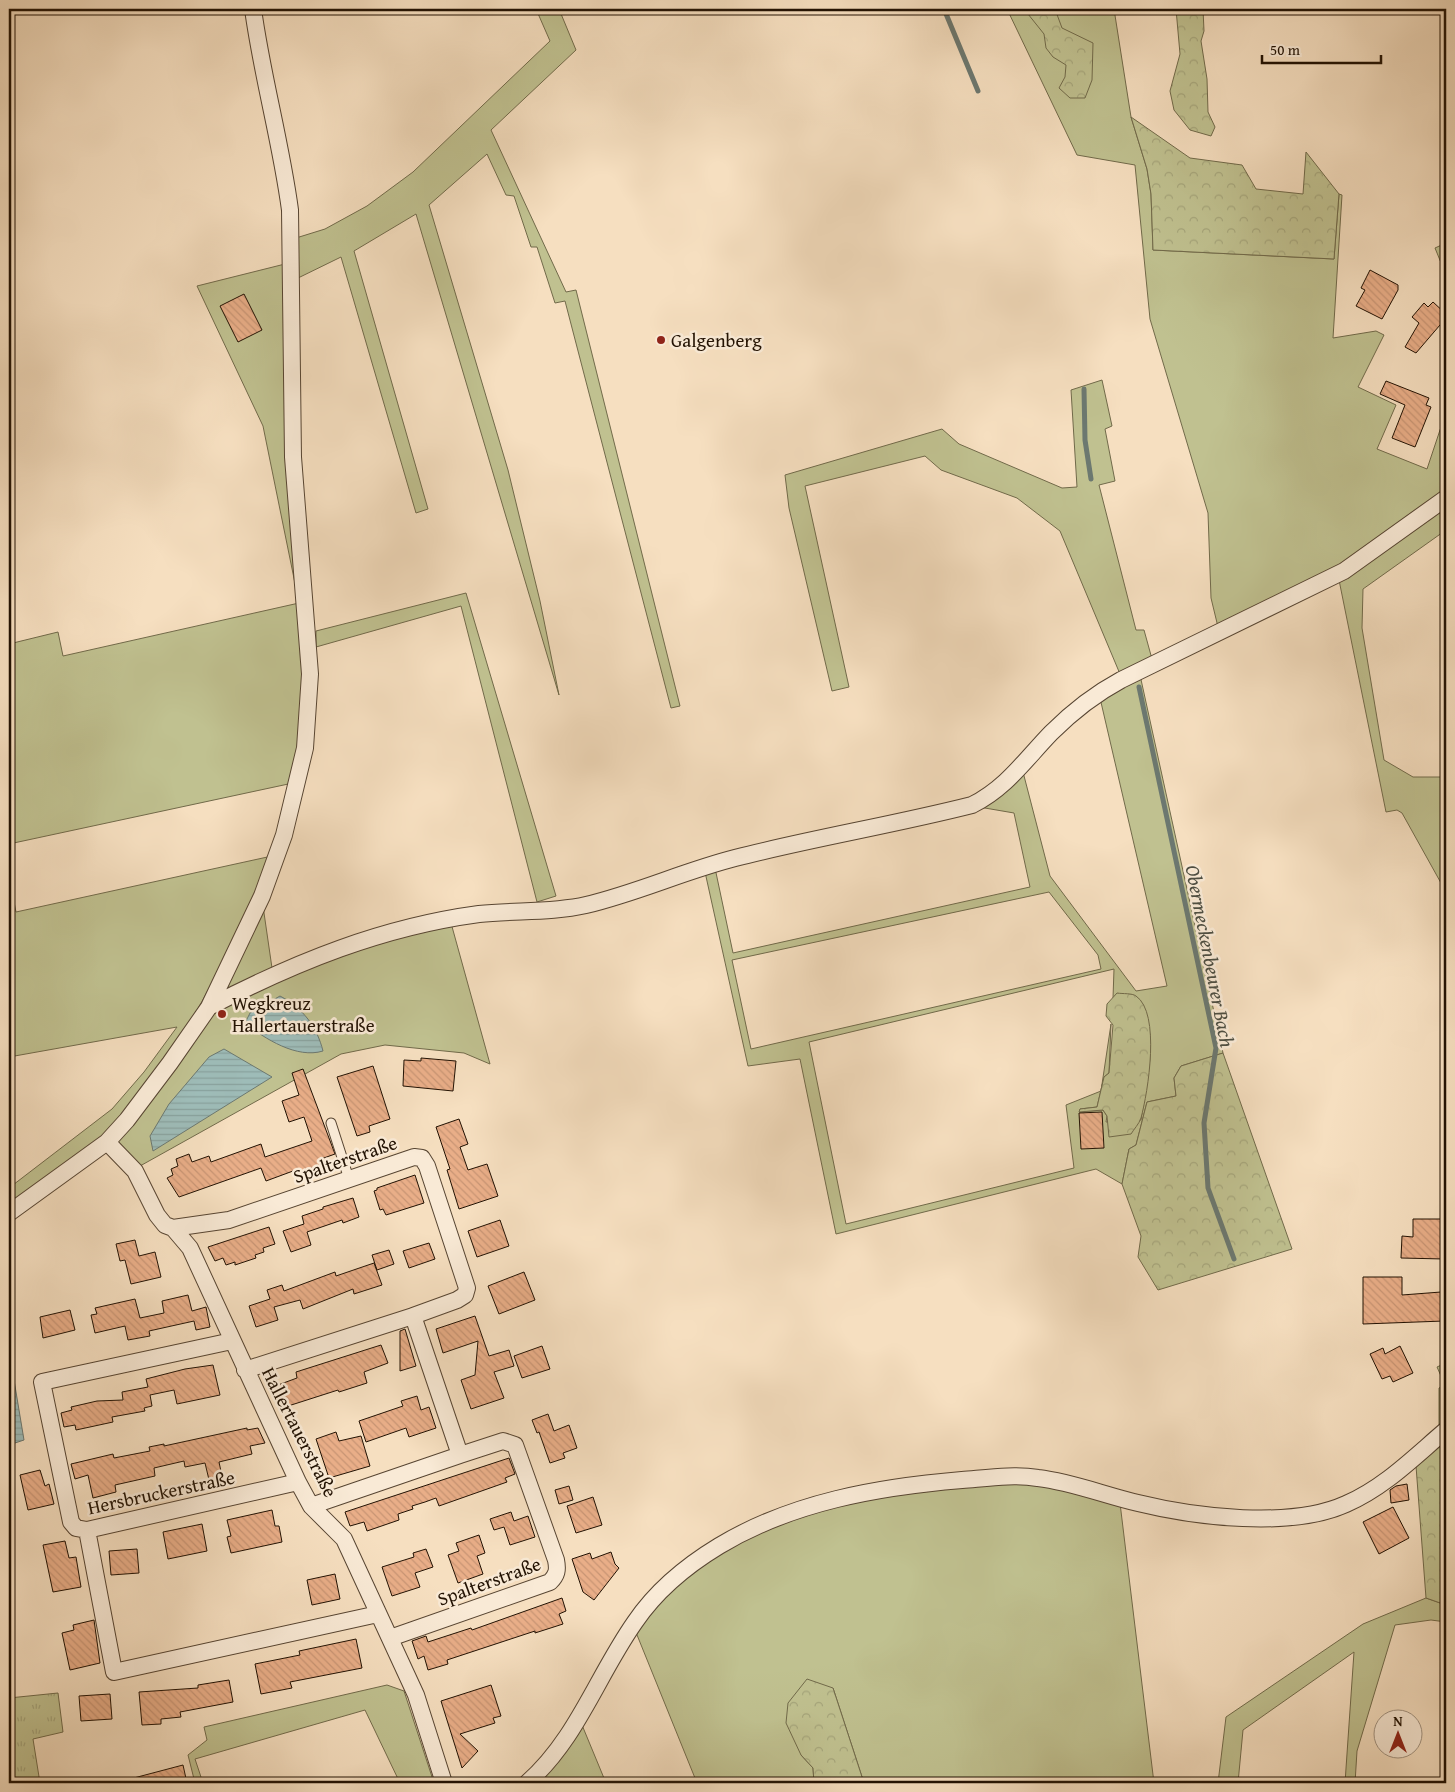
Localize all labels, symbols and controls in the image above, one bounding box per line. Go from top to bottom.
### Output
scale bar [1262,32,1381,64]
text: 50 m [1270,39,1301,60]
place label: Galgenberg [671,326,762,354]
marker: Galgenberg [655,334,667,346]
water label: Obermeckenbeurer Bach [1179,862,1242,1050]
place label: Wegkreuz Hallertauerstraße [232,989,375,1039]
marker: Wegkreuz Hallertauerstraße [216,1008,228,1020]
street label: Spalterstraße [289,1128,401,1190]
street label: Hallertauerstraße [255,1362,345,1502]
street label: Hersbruckerstraße [85,1463,237,1521]
street label: Spalterstraße [433,1549,545,1613]
north arrow [1372,1710,1422,1760]
text: N [1393,1711,1403,1731]

